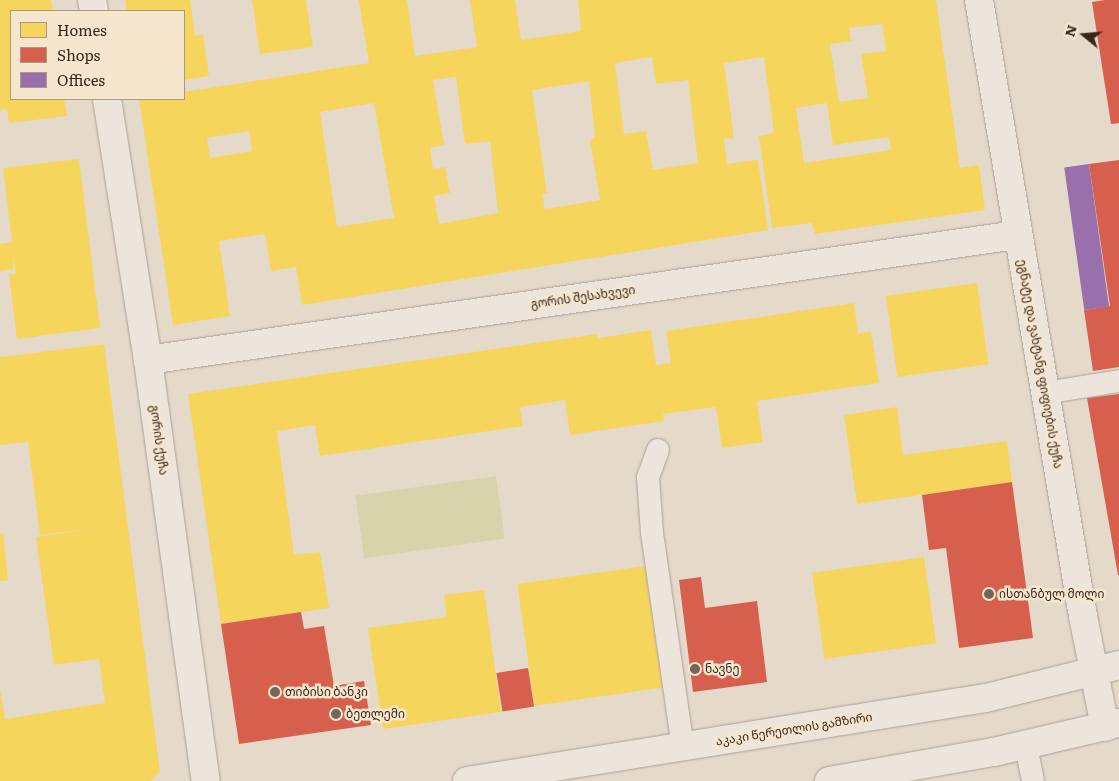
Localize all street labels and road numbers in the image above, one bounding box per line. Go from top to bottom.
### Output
street label: ეგნატე და ვახტანგ ფიფიების ქუჩა [1014,258,1066,470]
street label: გორის შესახვევი [530,283,636,311]
street label: გორის ქუჩა [147,404,171,476]
street label: აკაკი წერეთლის გამზირი [715,709,873,749]

